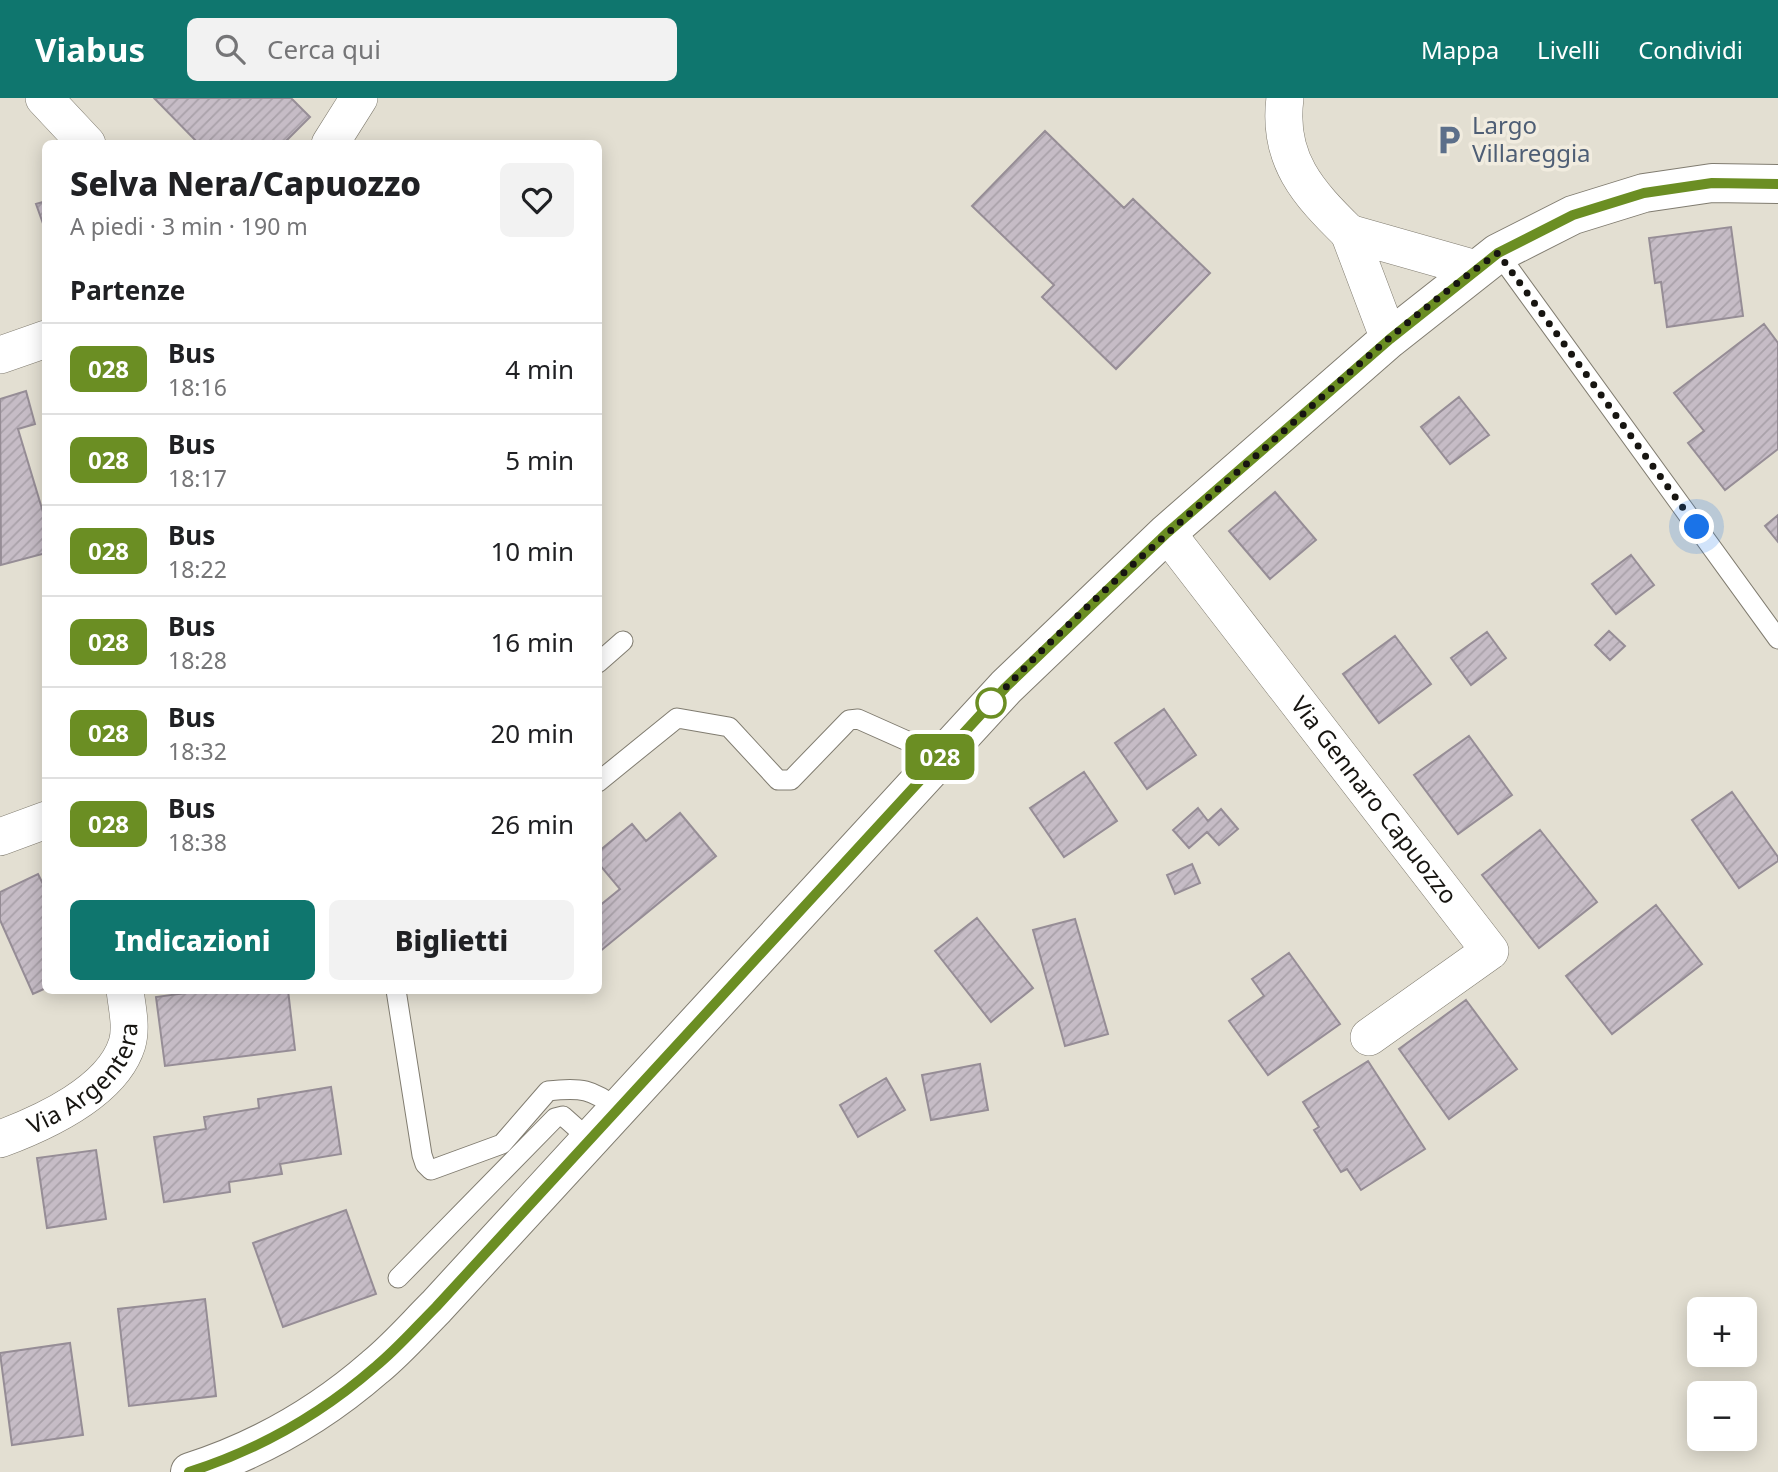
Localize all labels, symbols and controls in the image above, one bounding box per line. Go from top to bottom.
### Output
search box [187,18,677,81]
text: Viabus [35,27,145,72]
icon: search [211,30,249,68]
text: Cerca qui [267,31,381,67]
text: Mappa [1421,33,1499,66]
text: Livelli [1537,33,1600,66]
text: Condividi [1638,33,1743,66]
place label: Largo Villareggia [1472,108,1591,169]
parking icon: Largo Villareggia [1432,123,1466,157]
text: Selva Nera/Capuozzo [70,161,421,206]
button: heart [500,163,574,237]
text: A piedi · 3 min · 190 m [70,210,308,242]
text: Partenze [70,272,185,308]
text: Bus [168,335,215,371]
text: 4 min [505,351,574,387]
text: 028 [88,352,129,385]
text: 18:16 [168,371,227,403]
text: Bus [168,426,215,462]
text: 5 min [505,442,574,478]
text: 028 [88,443,129,476]
text: 18:17 [168,462,227,494]
your location [1679,509,1714,544]
text: Bus [168,517,215,553]
text: 10 min [490,533,574,569]
text: 028 [88,534,129,567]
text: 18:22 [168,553,227,585]
text: Bus [168,608,215,644]
text: 16 min [490,624,574,660]
text: 028 [88,625,129,658]
text: 18:28 [168,644,227,676]
unlabelled marker [976,688,1006,718]
street label: Via Gennaro Capuozzo [1284,689,1466,910]
text: Bus [168,699,215,735]
text: 20 min [490,715,574,751]
text: 028 [88,716,129,749]
line badge: 028 [900,734,980,780]
text: 18:32 [168,735,227,767]
text: 028 [919,740,961,773]
text: Bus [168,790,215,826]
text: 26 min [490,806,574,842]
text: 028 [88,807,129,840]
text: 18:38 [168,826,227,858]
button: Indicazioni [70,900,315,980]
button: Biglietti [329,900,574,980]
street label: Via Argentera [21,1022,144,1141]
map controls [1687,1297,1757,1451]
button: + [1687,1297,1757,1367]
button: − [1687,1381,1757,1451]

